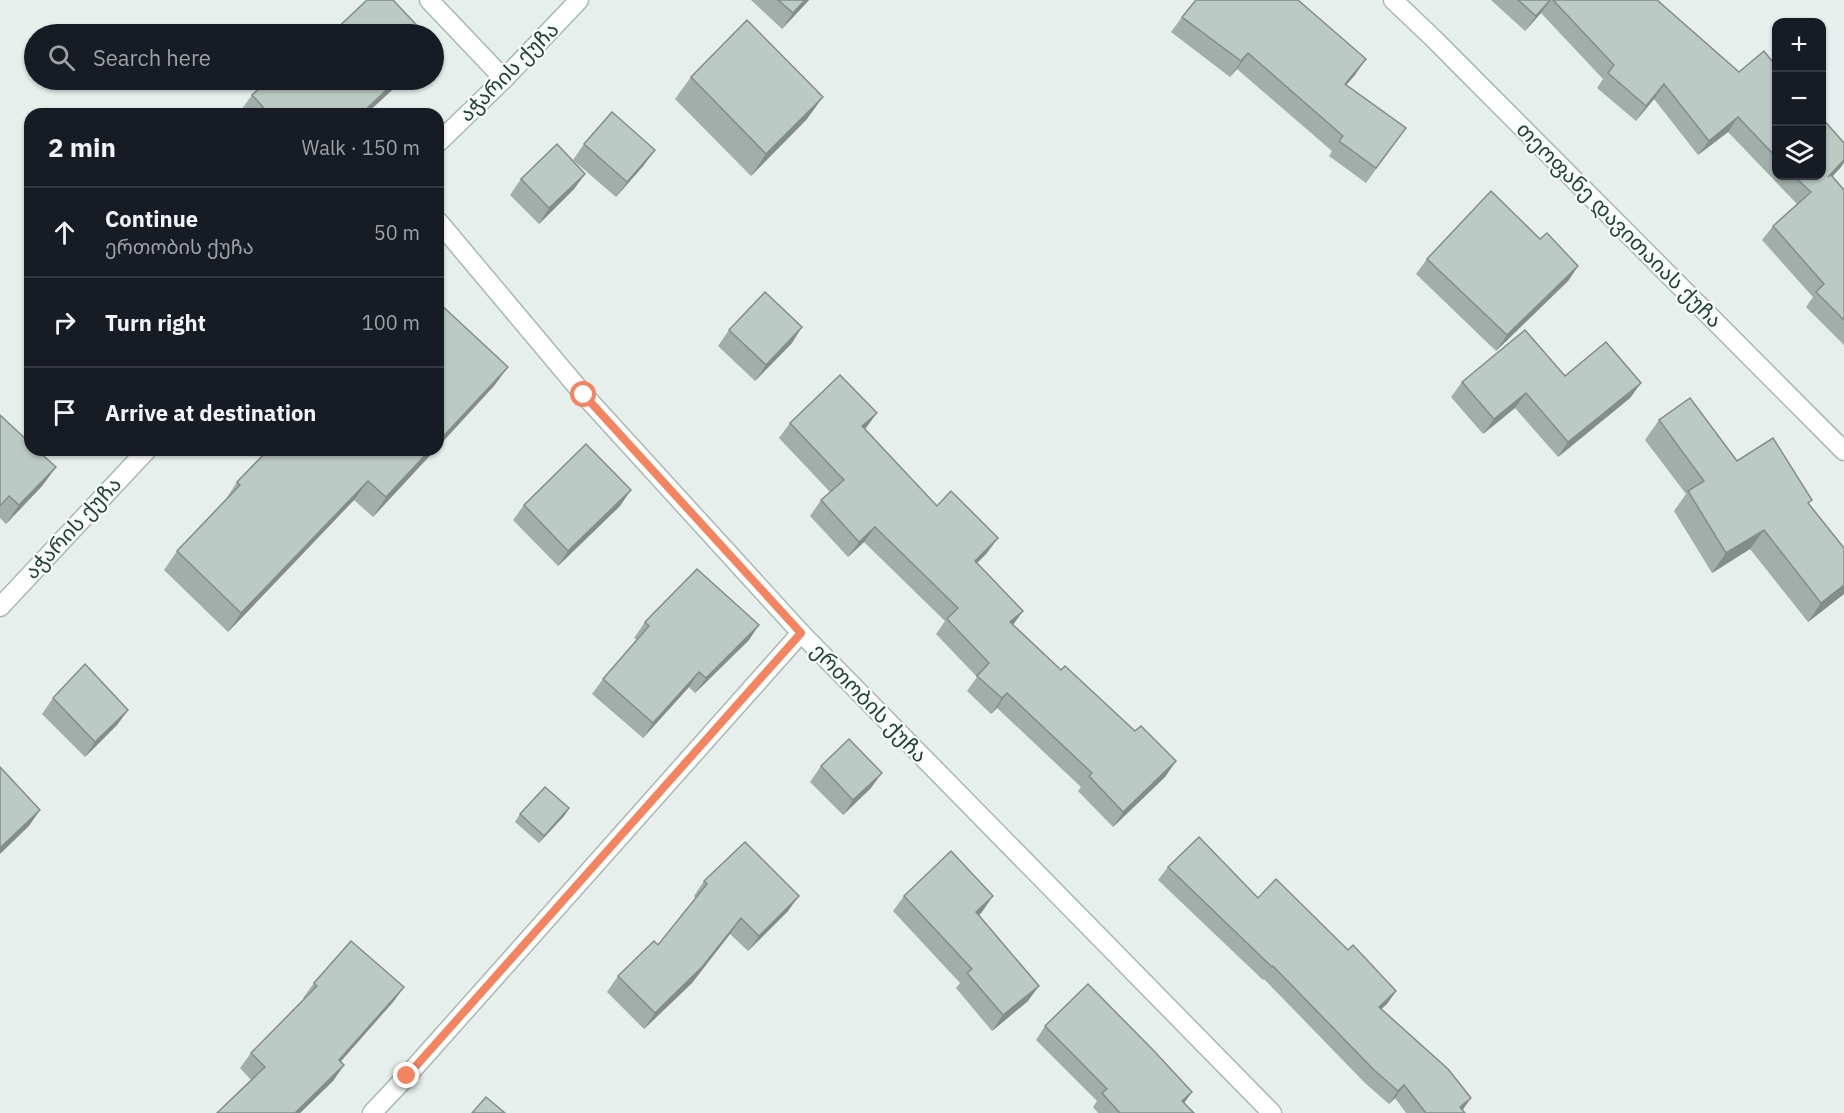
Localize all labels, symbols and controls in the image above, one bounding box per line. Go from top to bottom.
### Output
street label: აჭარის ქუჩა [452,15,564,127]
map controls [1772,18,1826,180]
button: + [1772,18,1826,72]
search box [24,24,444,90]
icon: search [45,41,78,74]
text: Search here [93,43,211,72]
button: − [1772,72,1826,126]
street label: თეოფანე დავითაიას ქუჩა [1511,115,1729,333]
button: layers [1772,126,1826,180]
text: 2 min [48,130,116,164]
text: Walk · 150 m [302,134,420,161]
text: Continue [105,204,198,233]
icon: ahead [48,216,81,249]
text: 50 m [374,219,420,246]
text: ერთობის ქუჩა [105,233,254,260]
icon: right [48,306,81,339]
text: Turn right [105,308,206,337]
text: 100 m [362,309,420,336]
route start [570,381,596,407]
icon: arrive [48,396,81,429]
text: Arrive at destination [105,398,316,427]
street label: აჭარის ქუჩა [18,470,127,585]
street label: ერთობის ქუჩა [805,636,934,768]
route end [393,1062,419,1088]

